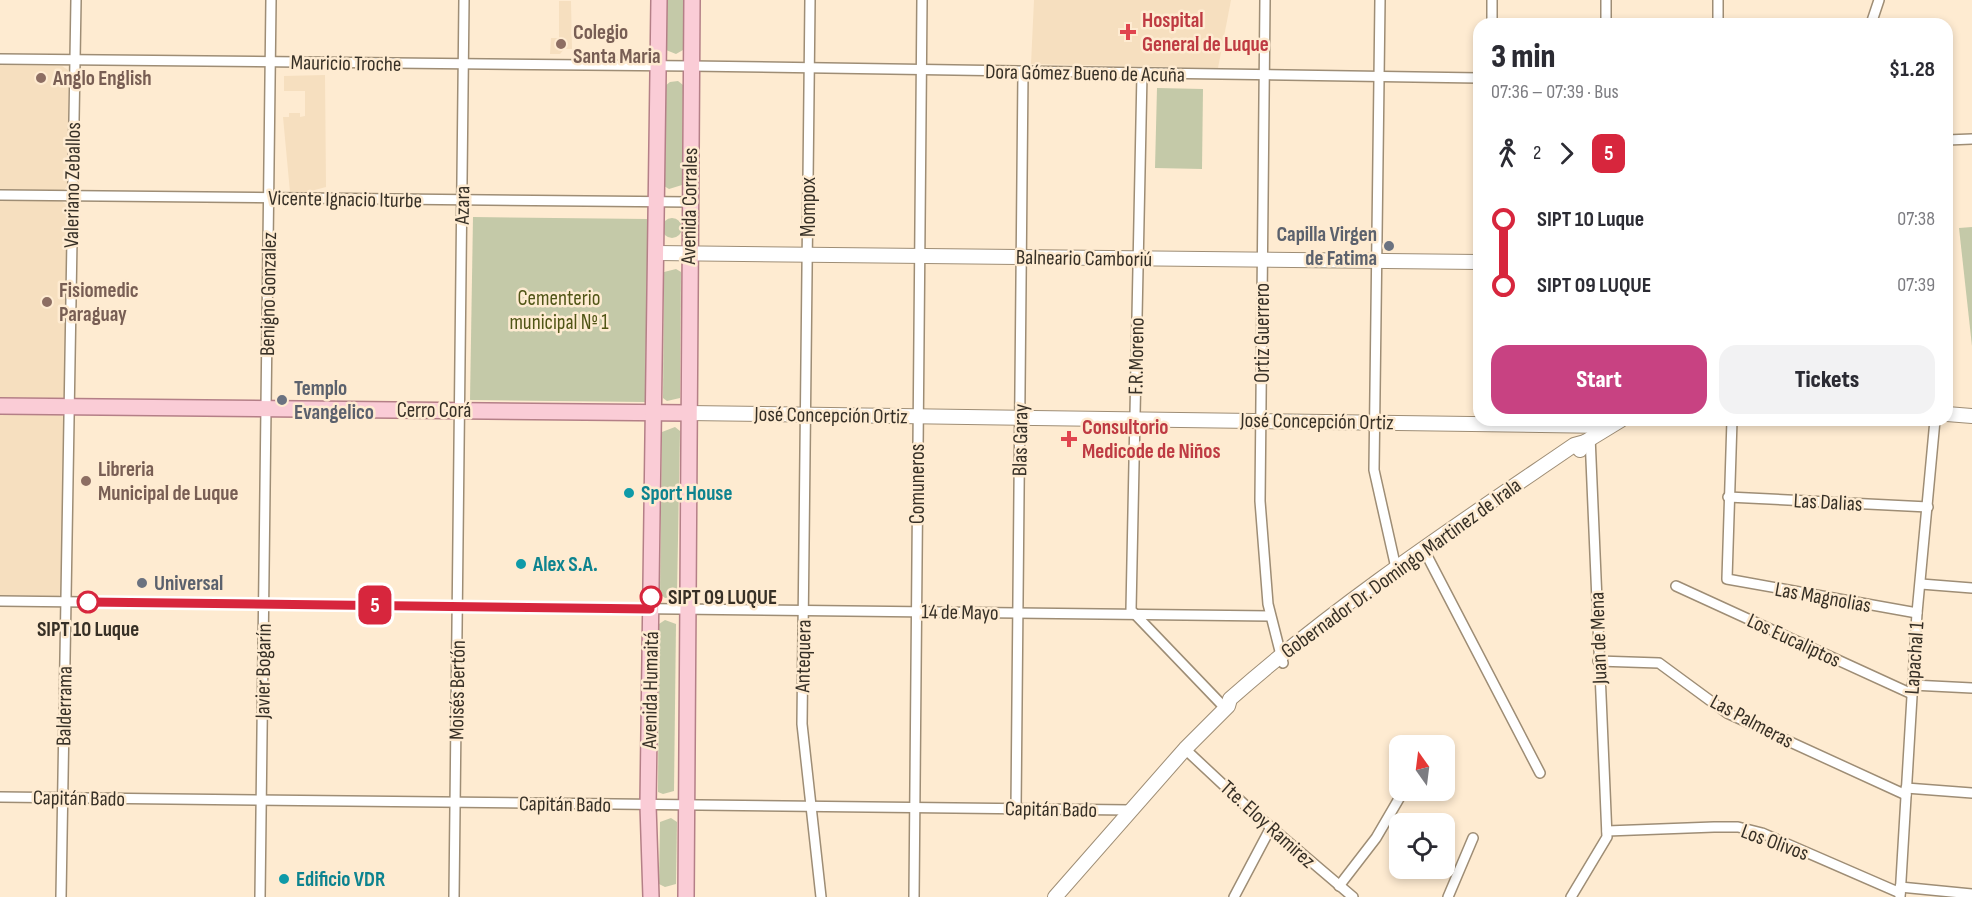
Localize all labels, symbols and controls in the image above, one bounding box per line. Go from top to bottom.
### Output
place label: Hospital General de Luque [1142,8,1269,57]
place label: Colegio Santa Maria [573,20,661,69]
marker: Hospital General de Luque [1119,23,1137,41]
marker: Colegio Santa Maria [554,37,568,51]
text: 3 min [1491,37,1555,77]
street label: Mauricio Troche [290,50,402,77]
text: $1.28 [1889,56,1935,83]
street label: Dora Gómez Bueno de Acuña [985,59,1185,88]
place label: Anglo English [52,66,152,91]
marker: Anglo English [34,71,48,85]
text: 07:36 – 07:39 · Bus [1491,80,1619,104]
street label: Valeriano Zeballos [59,122,86,248]
icon: walk [1491,137,1524,170]
icon: forward [1550,137,1583,170]
text: 2 [1533,141,1541,165]
text: 5 [1604,141,1613,166]
street label: Avenida Corrales [676,147,703,266]
street label: Mompox [796,177,821,237]
street label: Vicente Ignacio Iturbe [268,186,422,213]
street label: Azara [450,186,475,226]
text: SIPT 10 Luque [1537,206,1644,233]
text: 07:38 [1897,207,1935,231]
place label: Capilla Virgen de Fatima [1276,222,1377,271]
street label: Benigno Gonzalez [255,231,282,356]
marker: Capilla Virgen de Fatima [1382,239,1396,253]
street label: Balneario Camboriú [1016,245,1152,272]
text: SIPT 09 LUQUE [1537,272,1651,299]
text: 07:39 [1897,273,1935,297]
place label: Fisiomedic Paraguay [59,278,139,327]
street label: Ortiz Guerrero [1250,283,1275,383]
park label: Cementerio municipal Nº 1 [509,286,609,335]
marker: Fisiomedic Paraguay [40,295,54,309]
street label: F.R.Moreno [1123,317,1150,395]
button: Start [1491,345,1707,414]
button: Tickets [1719,345,1935,414]
place label: Templo Evangelico [294,376,374,425]
marker: Templo Evangelico [275,393,289,407]
street label: Cerro Corá [397,398,471,423]
street label: José Concepción Ortiz [753,402,908,429]
street label: Blas Garay [1007,404,1034,476]
street label: José Concepción Ortiz [1239,408,1394,435]
place label: Consultorio Medicode de Niños [1082,415,1221,464]
marker: Consultorio Medicode de Niños [1060,430,1078,448]
street label: Comuneros [905,444,930,524]
place label: Libreria Municipal de Luque [98,457,239,506]
street label: Gobernador Dr. Domingo Martinez de Irala [1276,473,1526,664]
marker: Libreria Municipal de Luque [79,474,93,488]
place label: Sport House [641,481,732,506]
marker: Sport House [622,486,636,500]
street label: Las Dalias [1793,488,1863,517]
place label: Alex S.A. [532,552,598,577]
marker: Alex S.A. [514,557,528,571]
place label: Universal [154,571,223,596]
marker: Universal [135,576,149,590]
street label: Las Magnolias [1773,577,1873,618]
place label: SIPT 09 LUQUE [668,585,777,610]
line badge: 5 [356,586,394,624]
marker: SIPT 09 LUQUE [640,586,662,608]
marker: SIPT 10 Luque [77,591,99,613]
street label: Juan de Mena [1584,592,1613,685]
text: 5 [370,593,380,618]
street label: 14 de Mayo [921,599,999,626]
street label: Los Eucaliptos [1743,608,1844,673]
place label: SIPT 10 Luque [37,617,139,642]
street label: Antequera [790,619,817,694]
street label: Lapachal 1 [1899,620,1930,695]
street label: Javier Bogarín [250,623,277,720]
street label: Avenida Humaitá [637,631,664,750]
street label: Moisés Bertón [444,640,471,740]
street label: Balderrama [51,666,78,746]
street label: Las Palmeras [1706,689,1798,754]
north arrow [1389,735,1455,801]
map controls [1389,735,1455,879]
street label: Tte. Eloy Ramirez [1215,775,1321,874]
street label: Capitán Bado [33,785,125,812]
street label: Capitán Bado [519,791,611,818]
street label: Capitán Bado [1005,796,1097,823]
button: locate [1389,813,1455,879]
street label: Los Olivos [1738,819,1812,866]
place label: Edificio VDR [296,867,385,892]
marker: Edificio VDR [277,872,291,886]

